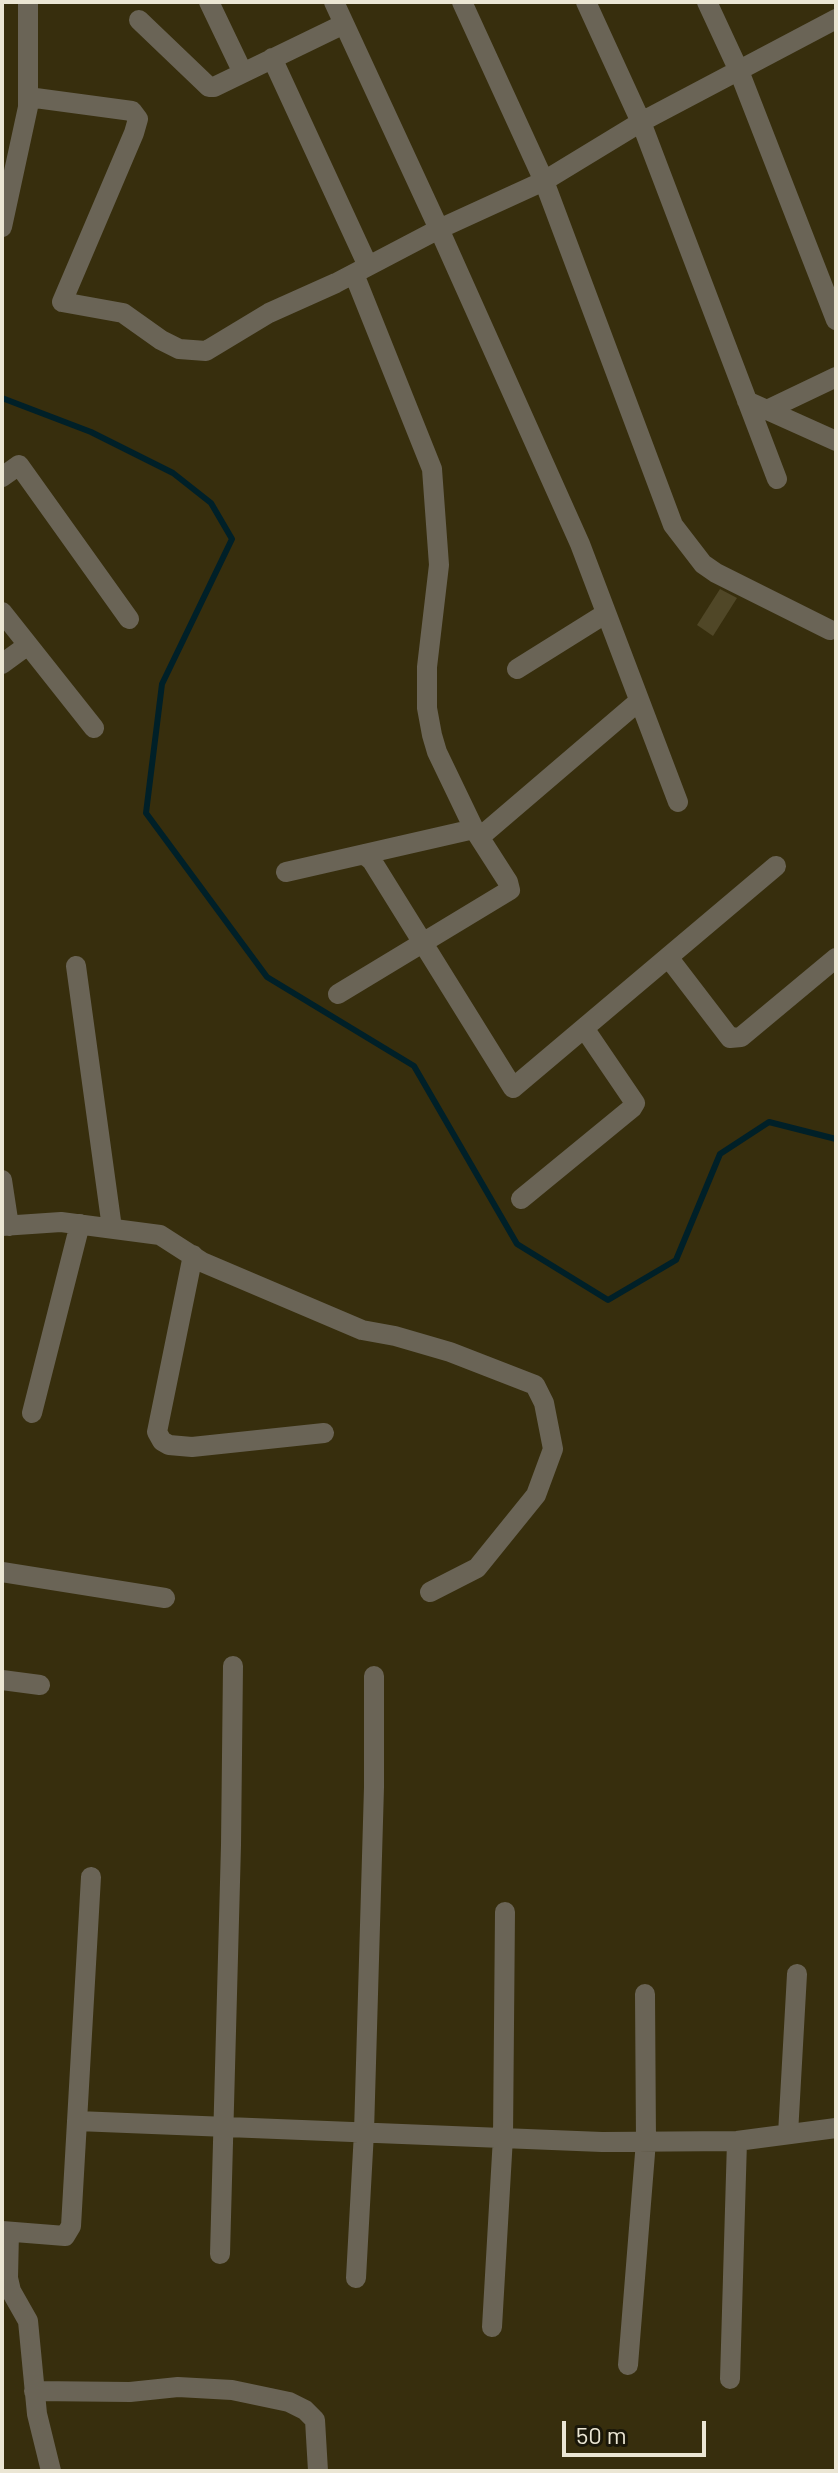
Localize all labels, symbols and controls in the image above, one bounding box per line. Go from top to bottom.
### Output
scale bar [566,2405,710,2455]
text: 50 m [576,2420,627,2449]

